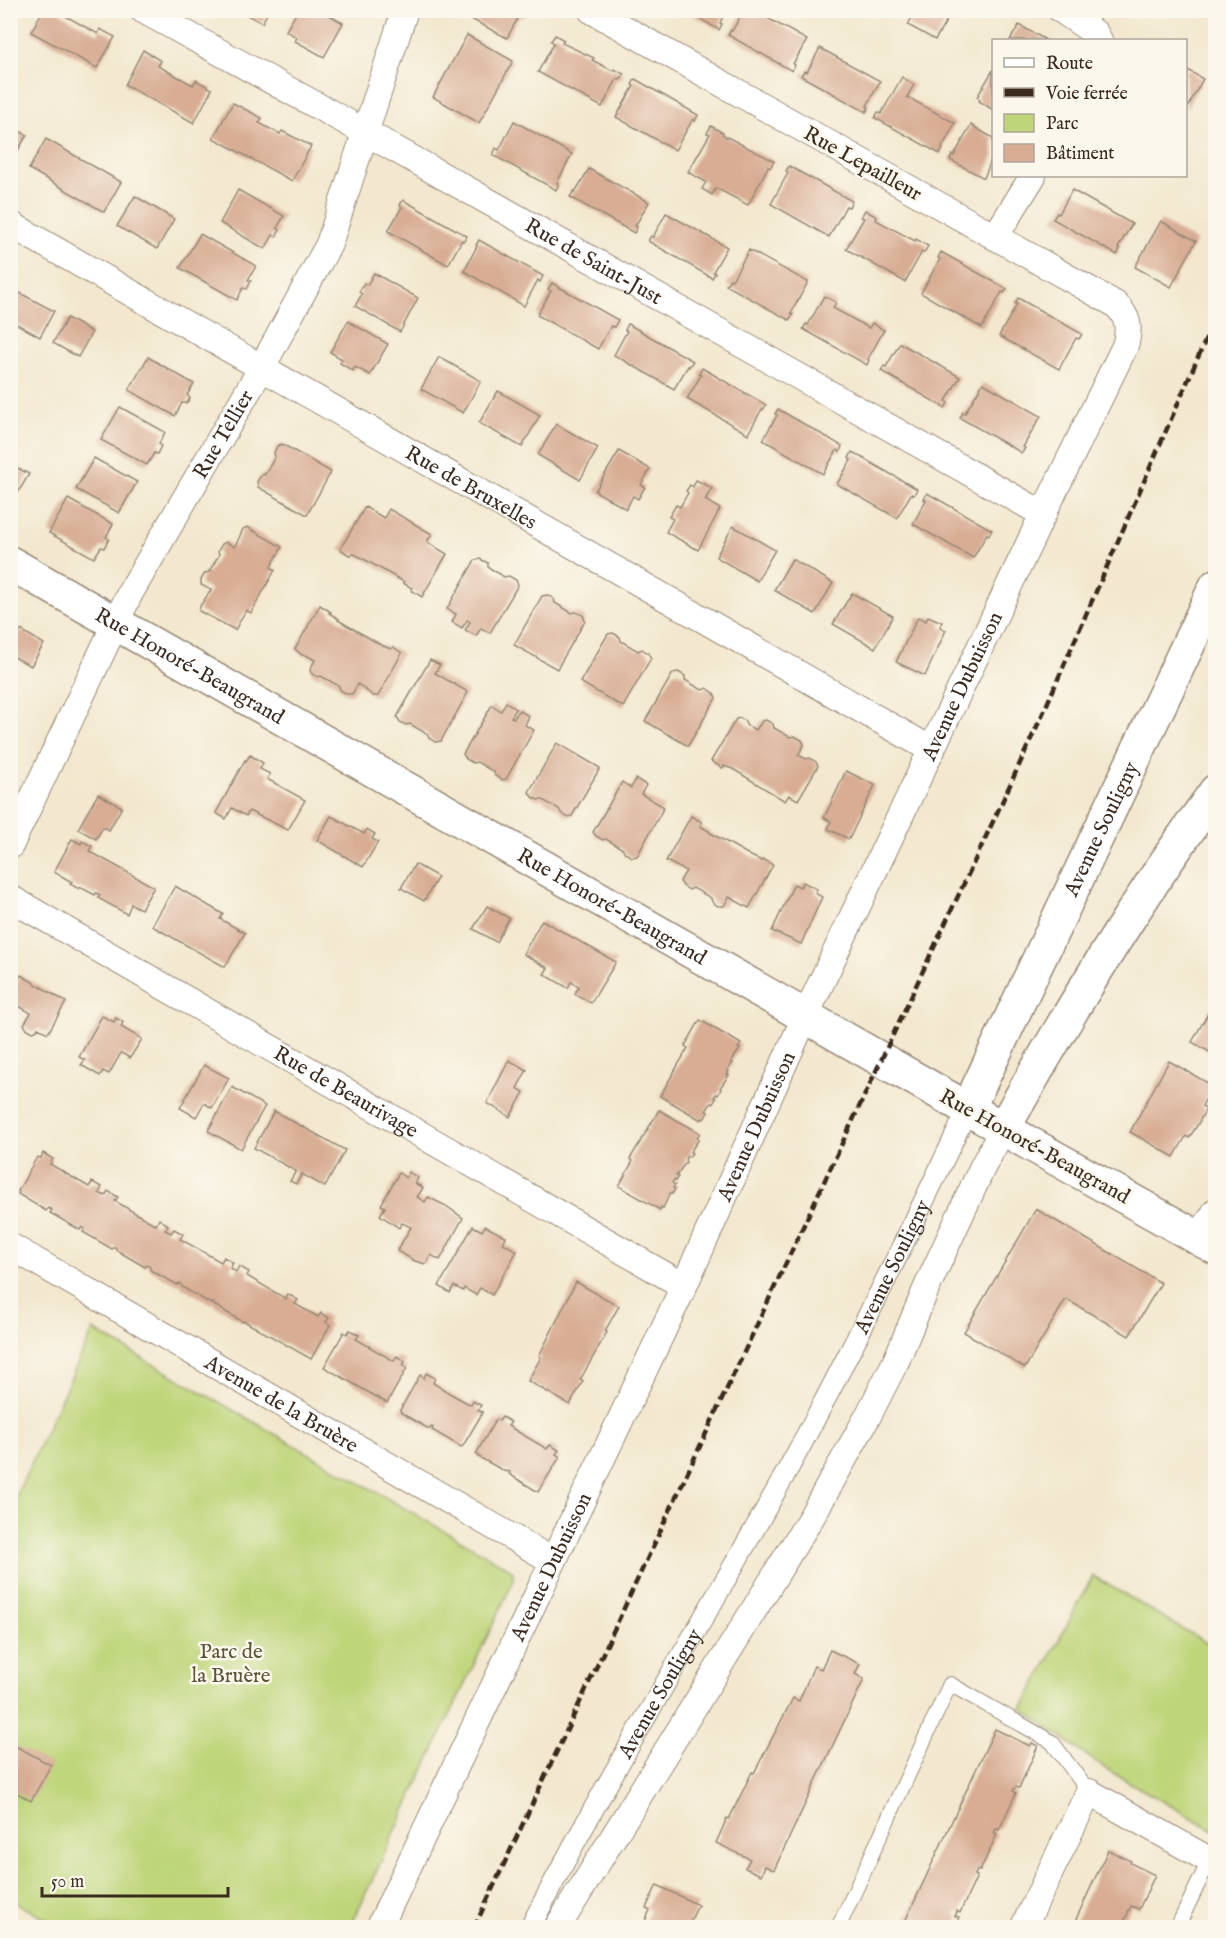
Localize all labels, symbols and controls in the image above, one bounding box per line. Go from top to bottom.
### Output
legend [992,39,1187,177]
text: Route [1046,53,1093,76]
text: Voie ferrée [1045,83,1128,106]
text: Parc [1046,113,1079,136]
street label: Rue Lepailleur [798,121,927,208]
text: Bâtiment [1046,143,1115,166]
street label: Rue de Saint-Just [520,213,667,312]
street label: Rue Tellier [188,385,261,484]
street label: Rue de Bruxelles [400,440,541,537]
street label: Rue Honoré-Beaugrand [90,602,289,732]
street label: Avenue Dubuisson [916,608,1010,766]
street label: Avenue Souligny [1058,757,1146,902]
street label: Rue Honoré-Beaugrand [512,843,712,972]
street label: Rue de Beaurivage [268,1041,423,1145]
street label: Avenue Dubuisson [711,1048,803,1207]
street label: Rue Honoré-Beaugrand [934,1084,1135,1211]
street label: Avenue Souligny [848,1195,938,1340]
street label: Avenue de la Bruère [198,1349,363,1460]
street label: Avenue Dubuisson [505,1489,599,1647]
street label: Avenue Souligny [612,1624,710,1765]
park label: Parc de la Bruère [192,1639,271,1690]
scale bar [42,1860,228,1898]
text: 50 m [51,1871,84,1894]

